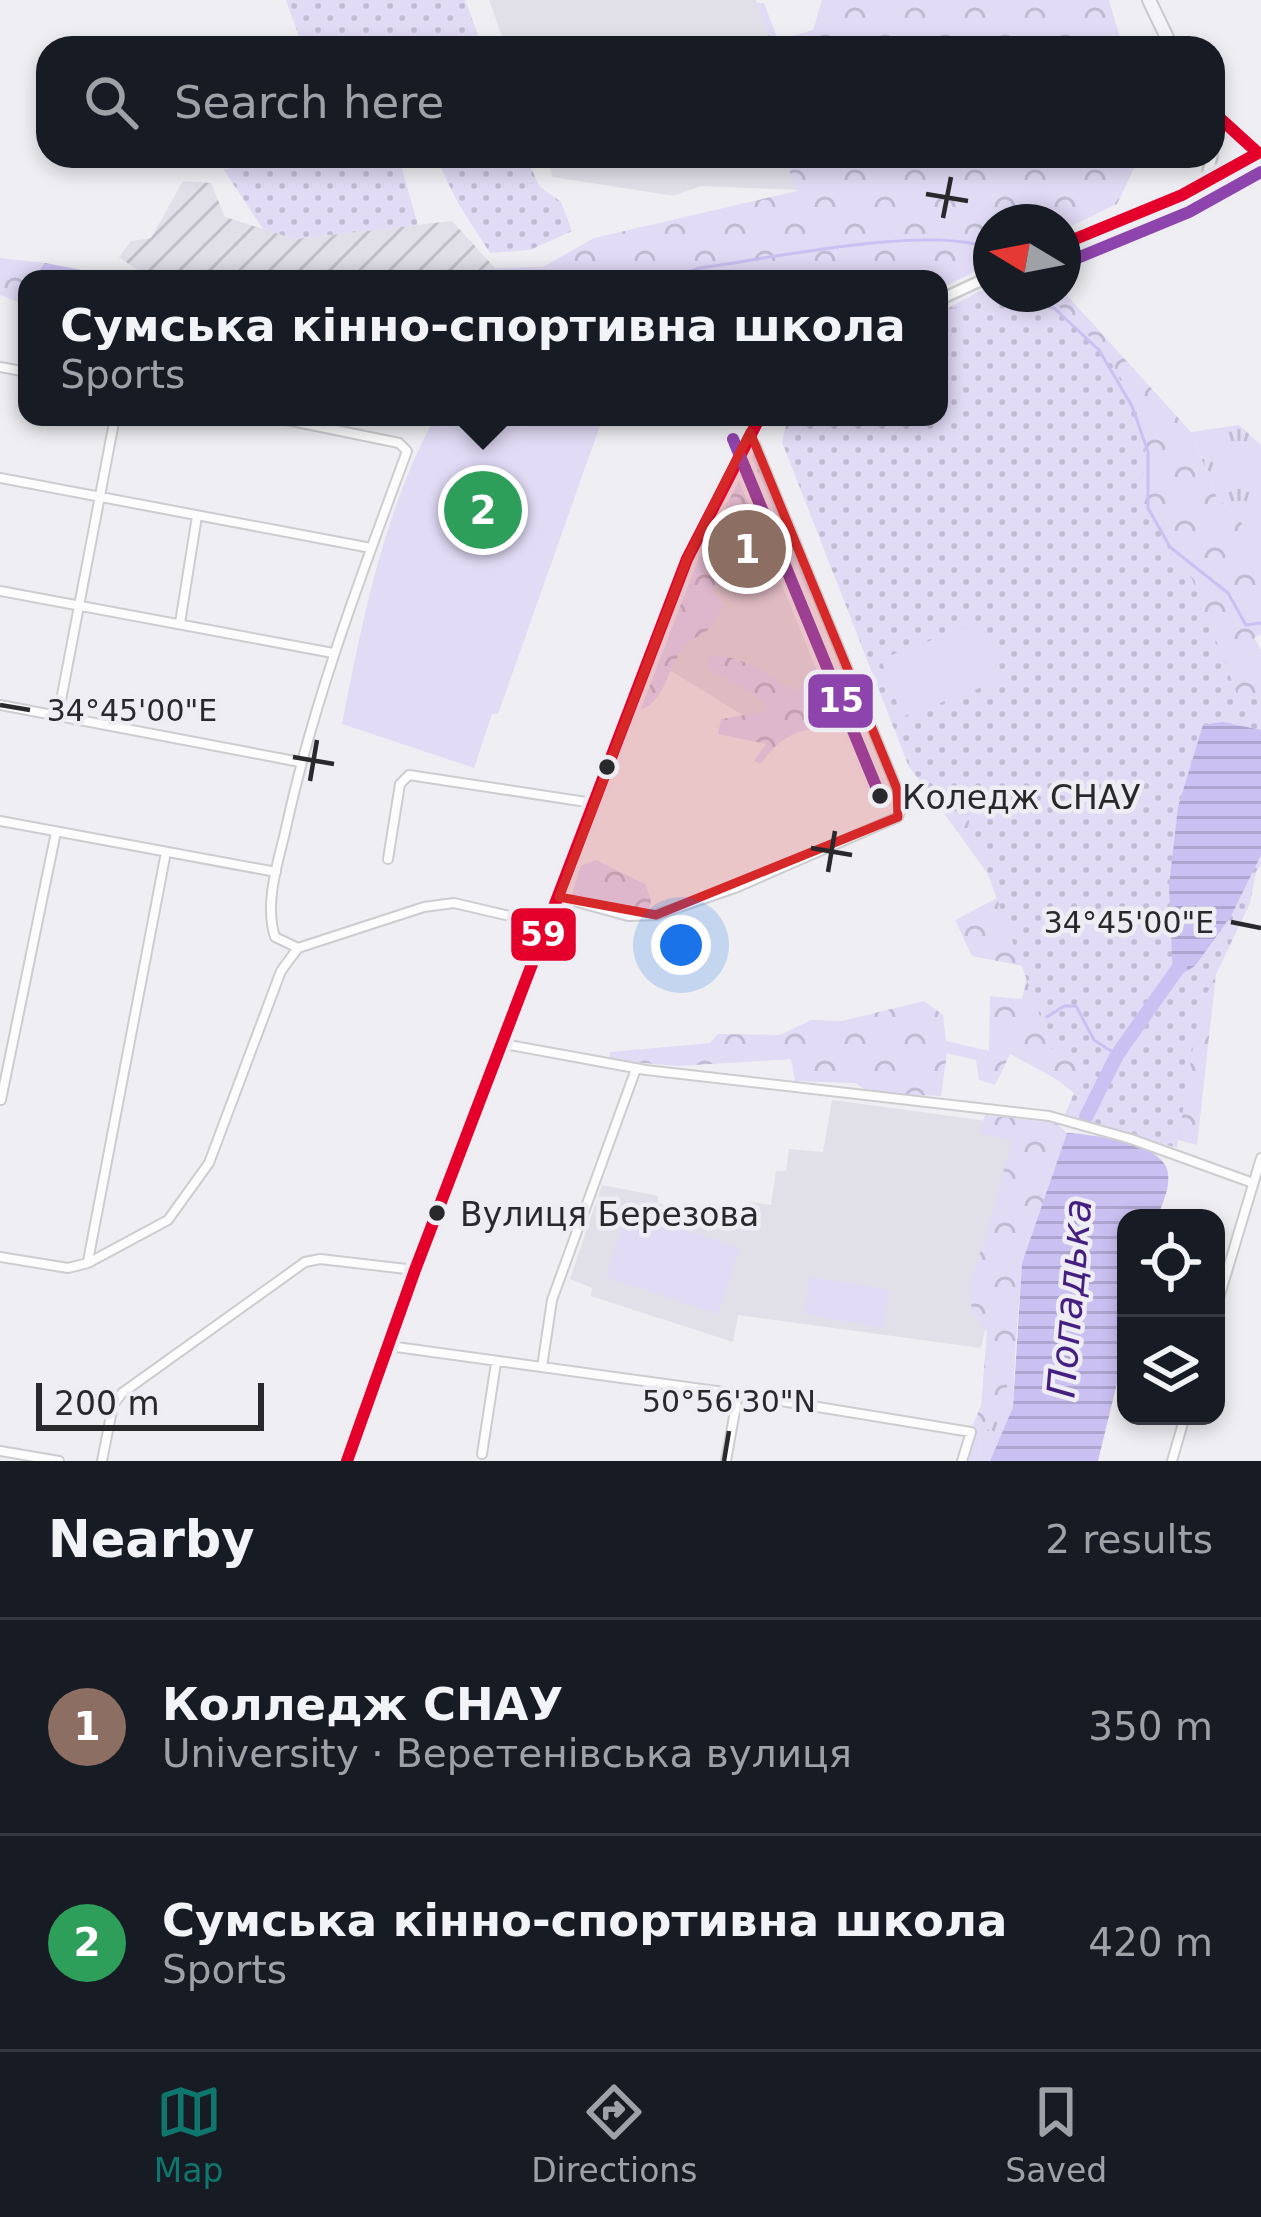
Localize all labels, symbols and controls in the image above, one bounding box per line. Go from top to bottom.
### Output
search box [36,36,1225,168]
icon: search [78,69,144,135]
text: Search here [174,76,444,129]
north arrow [973,204,1081,312]
popup [18,270,948,426]
text: Сумська кінно-спортивна школа [60,299,906,352]
text: Sports [60,352,185,397]
pin: 2 [444,465,522,555]
pin: 1 [708,504,786,594]
line badge: 15 [806,672,875,730]
text: 15 [818,681,864,720]
text: 34°45'00"E [47,693,217,728]
unlabelled marker [596,756,618,778]
place label: Коледж СНАУ [902,778,1141,817]
marker: Коледж СНАУ [869,785,891,807]
text: 34°45'00"E [1044,905,1214,940]
line badge: 59 [509,906,578,963]
text: 59 [520,915,566,954]
your location [651,915,711,975]
place label: Вулиця Березова [460,1195,759,1234]
water label: Попадька [1038,1196,1101,1400]
marker: Вулиця Березова [426,1202,448,1224]
map controls [1117,1209,1225,1425]
button: locate [1117,1209,1225,1317]
button: layers [1117,1317,1225,1425]
scale bar [36,1377,264,1430]
text: 200 m [54,1384,160,1423]
text: 50°56'30"N [642,1384,816,1419]
text: Nearby [48,1510,255,1569]
text: 2 results [1045,1517,1213,1562]
text: Колледж СНАУ [162,1678,563,1731]
text: 1 [73,1704,101,1749]
text: 350 m [1088,1704,1213,1749]
text: University · Веретенівська вулиця [162,1731,852,1776]
text: Сумська кінно-спортивна школа [162,1894,1007,1947]
text: 2 [73,1920,101,1965]
text: 420 m [1088,1920,1213,1965]
text: Sports [162,1947,287,1992]
tab: Map [154,2079,224,2190]
tab: Directions [531,2079,697,2190]
tab: Saved [1005,2079,1107,2190]

